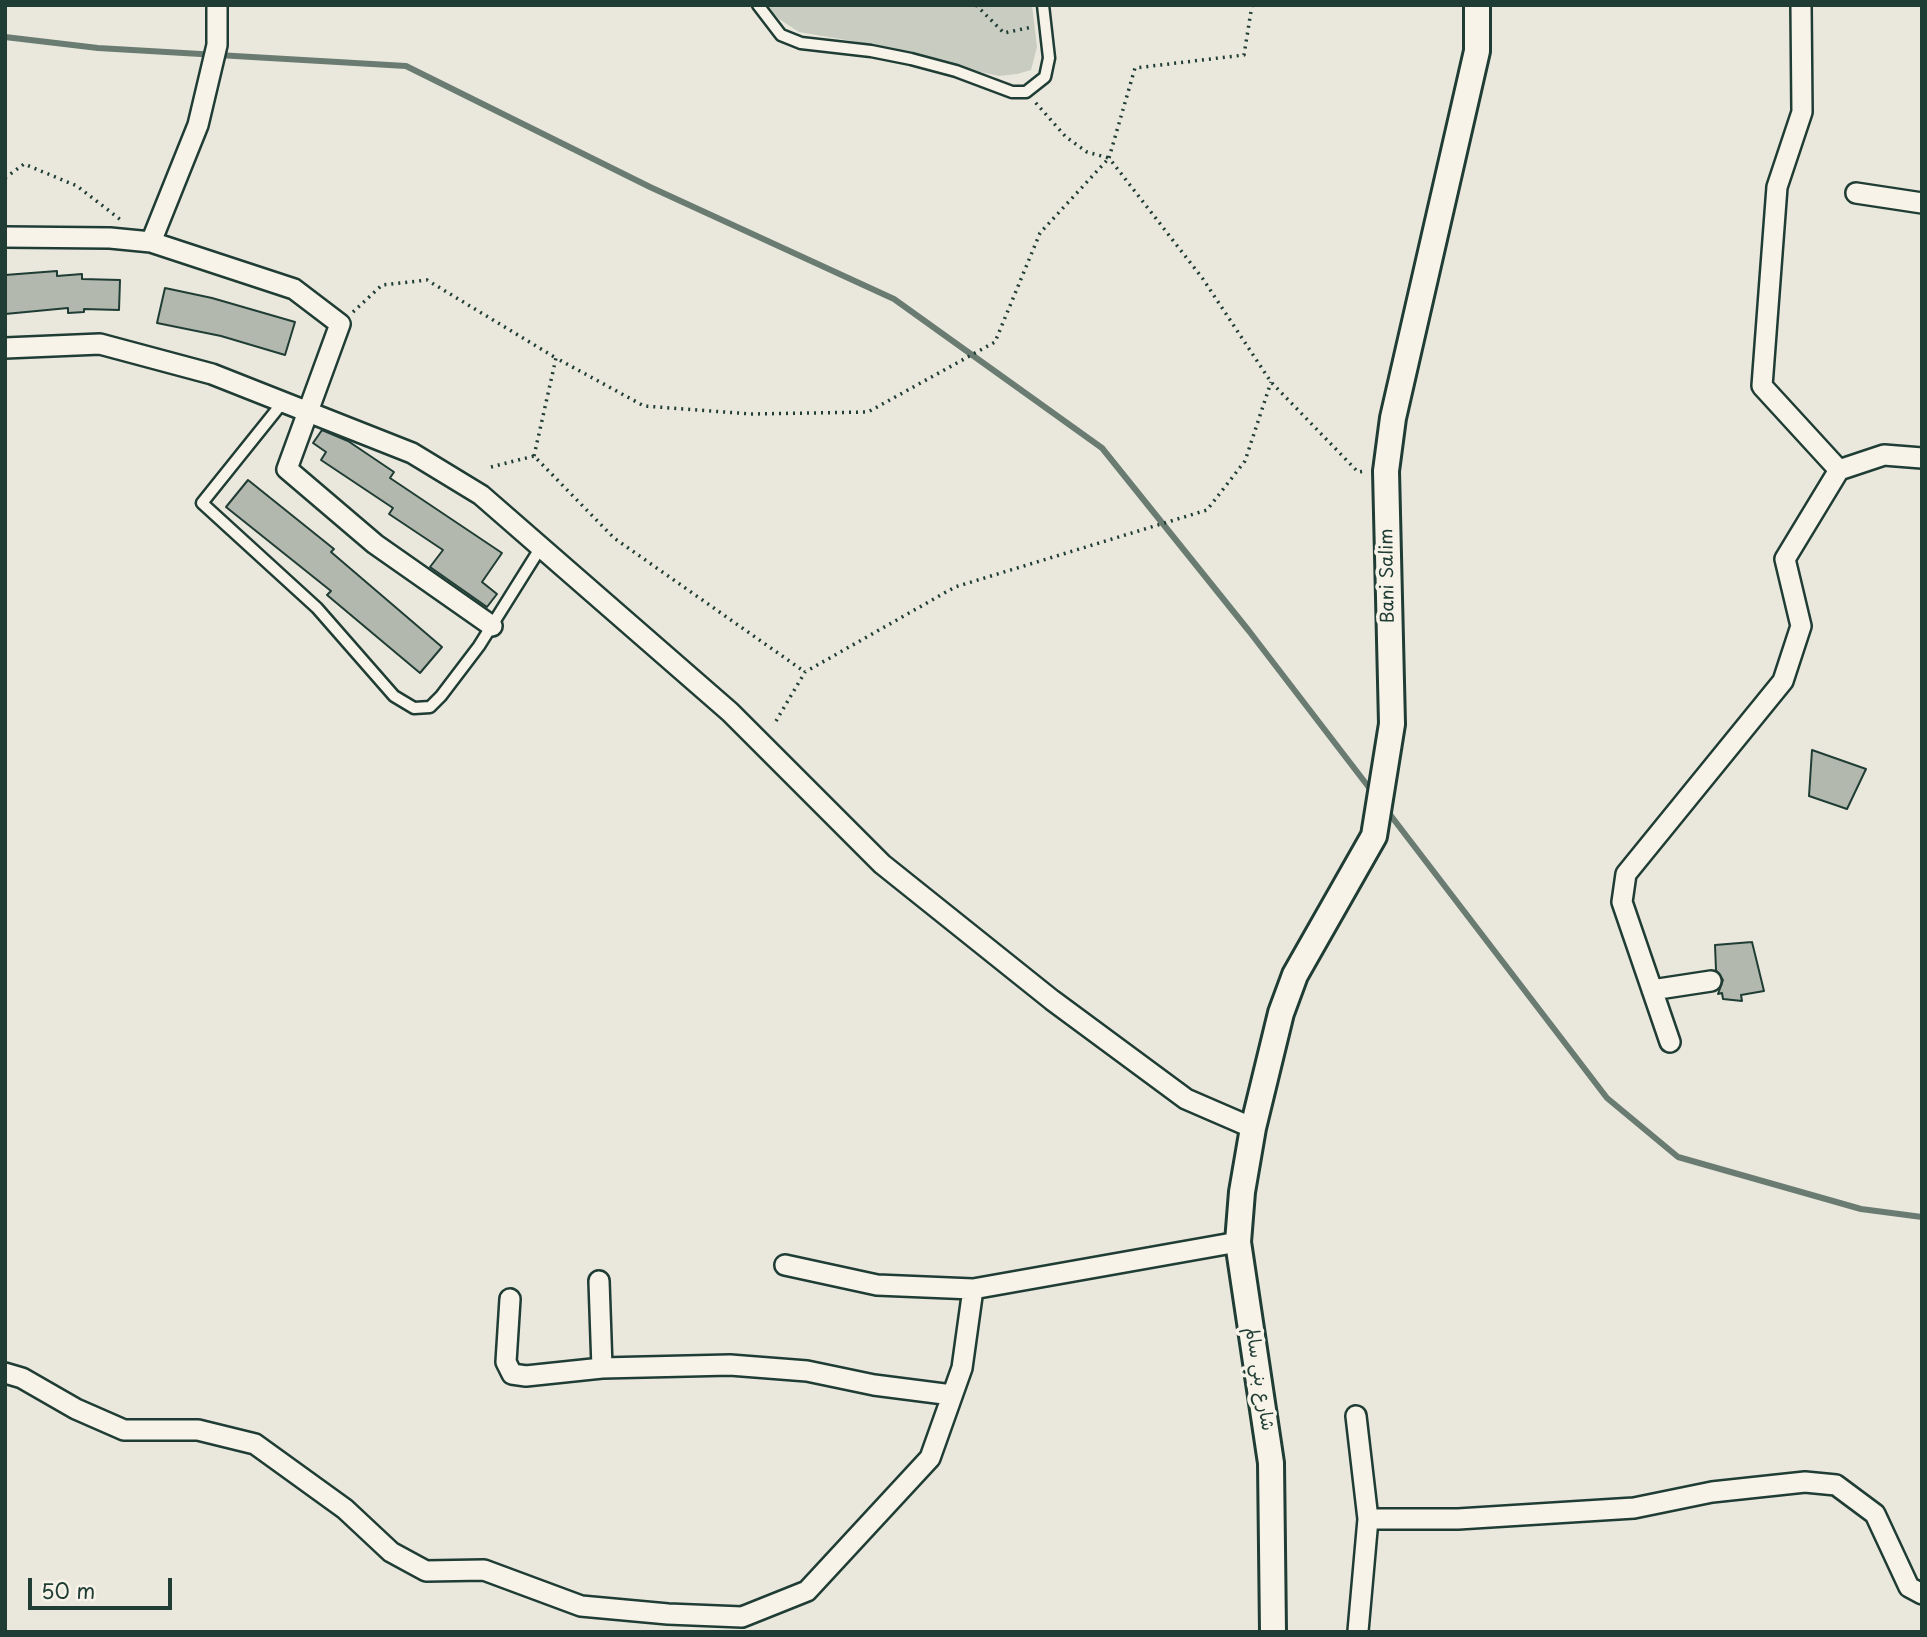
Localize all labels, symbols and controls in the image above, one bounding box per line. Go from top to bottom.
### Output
street label: Bani Salim [1376,528,1400,624]
street label: شارع بني سالم [1240,1326,1278,1432]
scale bar [32,1564,175,1608]
text: 50 m [41,1574,95,1606]

